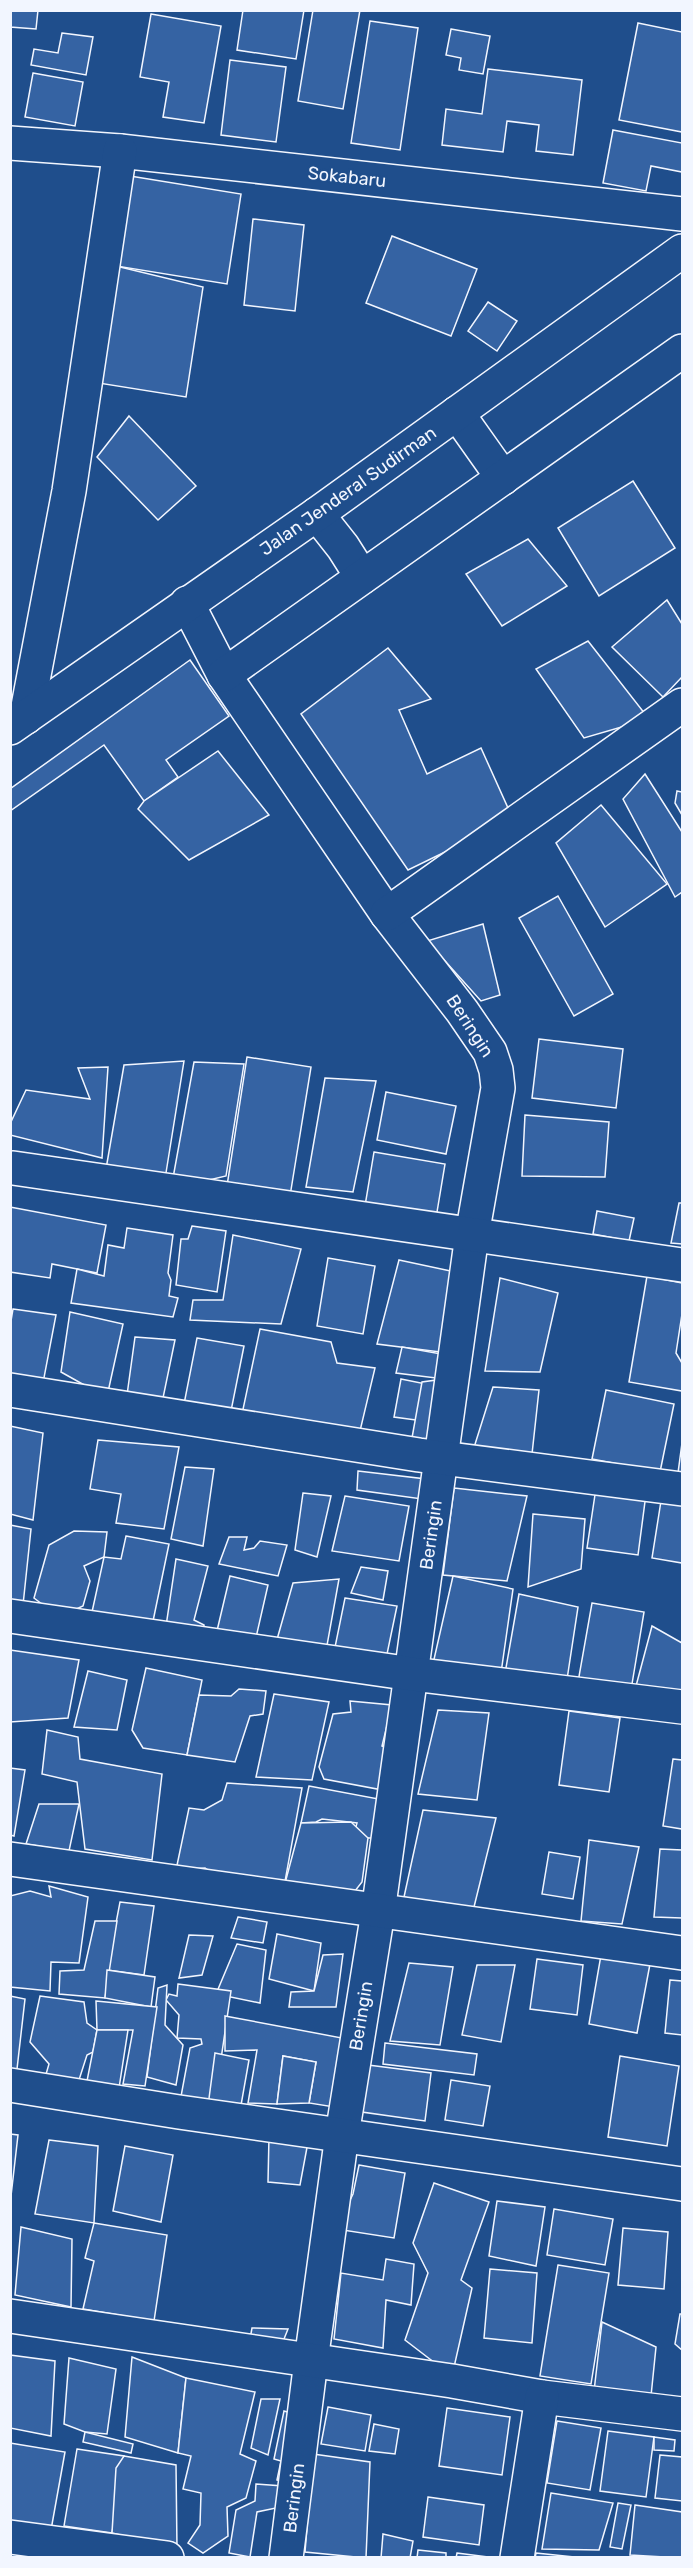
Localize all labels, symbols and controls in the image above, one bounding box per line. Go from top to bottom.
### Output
street label: Sokabaru [307,162,387,192]
street label: Jalan Jenderal Sudirman [256,422,440,560]
street label: Beringin [442,991,498,1061]
street label: Beringin [415,1499,447,1571]
street label: Beringin [345,1980,377,2052]
street label: Beringin [279,2462,309,2534]

